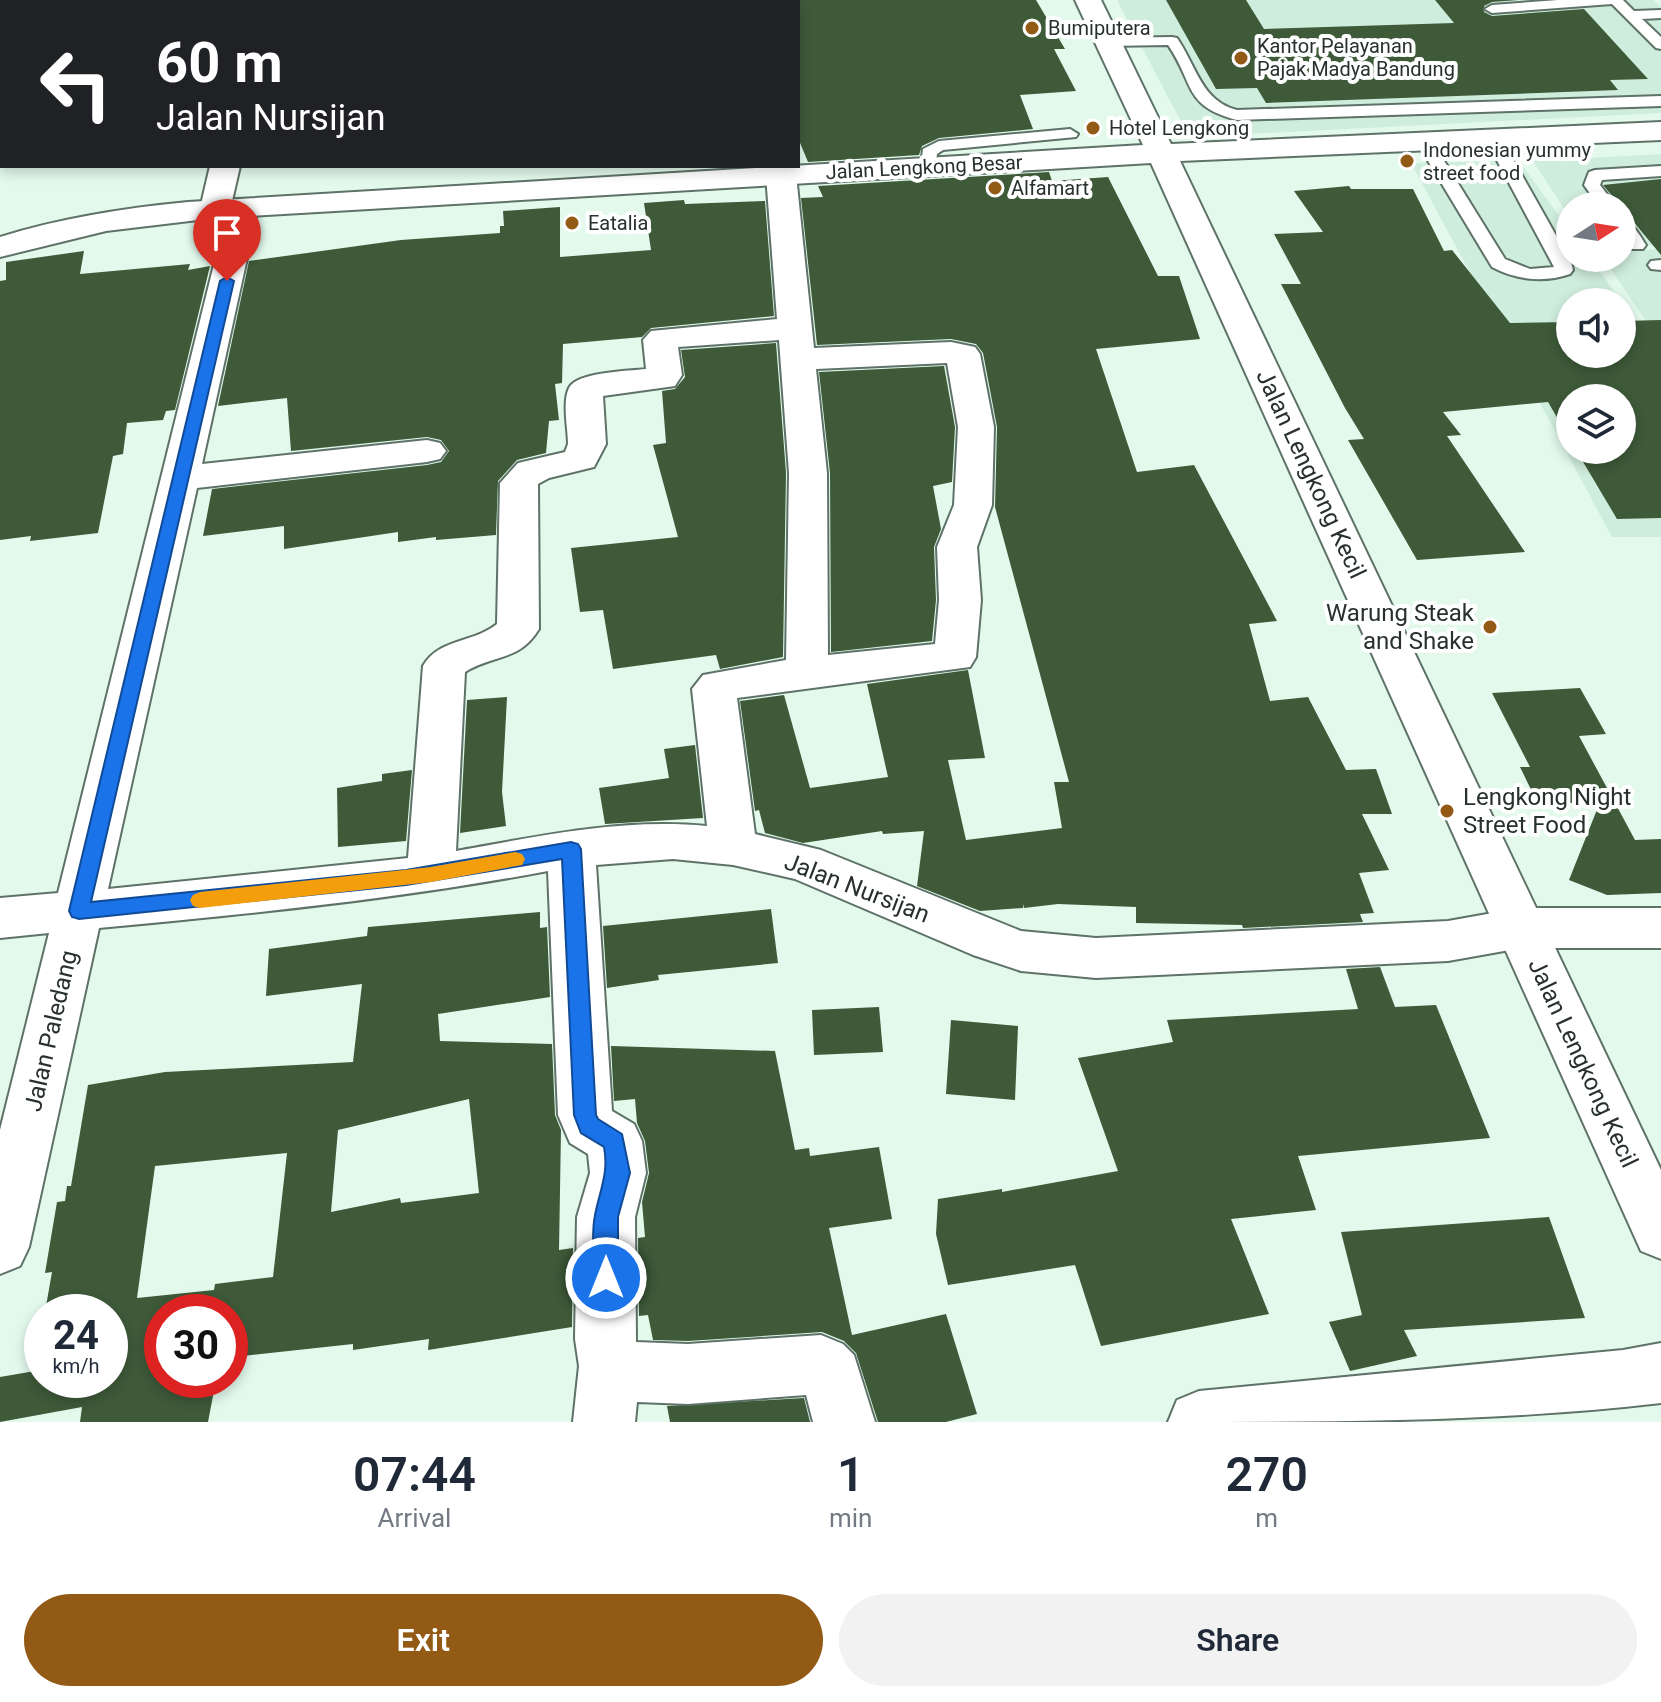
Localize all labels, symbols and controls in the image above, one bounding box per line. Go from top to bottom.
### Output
place label: Bumiputera [1048,16,1151,40]
marker: Bumiputera [1023,19,1041,37]
text: 60 m [156,30,283,96]
icon: left [24,32,128,136]
place label: Kantor Pelayanan Pajak Madya Bandung [1257,34,1455,81]
marker: Kantor Pelayanan Pajak Madya Bandung [1232,49,1250,67]
text: Jalan Nursijan [156,97,386,139]
place label: Hotel Lengkong [1109,116,1249,140]
marker: Hotel Lengkong [1084,119,1102,137]
place label: Indonesian yummy street food [1423,138,1591,185]
street label: Jalan Lengkong Besar [825,150,1023,184]
marker: Indonesian yummy street food [1398,152,1416,170]
place label: Alfamart [1011,176,1089,200]
marker: Alfamart [986,179,1004,197]
north arrow [1556,192,1636,272]
map controls [1556,192,1636,464]
pin [193,199,261,281]
icon: arrive [205,211,249,255]
place label: Eatalia [588,211,648,235]
marker: Eatalia [563,214,581,232]
button: sound [1556,288,1636,368]
street label: Jalan Lengkong Kecil [1250,365,1372,583]
button: layers [1556,384,1636,464]
place label: Warung Steak and Shake [1326,599,1475,655]
marker: Warung Steak and Shake [1481,618,1499,636]
place label: Lengkong Night Street Food [1463,783,1632,839]
marker: Lengkong Night Street Food [1438,802,1456,820]
street label: Jalan Nursijan [780,847,934,929]
street label: Jalan Paledang [19,948,83,1114]
street label: Jalan Lengkong Kecil [1522,954,1644,1172]
position arrow [564,1236,648,1320]
speed limit sign: 30 [144,1294,248,1398]
text: 24 [53,1312,99,1359]
text: km/h [53,1354,99,1378]
text: 07:44 [353,1446,476,1503]
text: 1 [837,1446,864,1503]
text: 270 [1226,1446,1308,1503]
text: Arrival [378,1503,451,1533]
text: min [829,1503,872,1533]
text: m [1255,1503,1278,1533]
button: Exit [24,1594,823,1686]
button: Share [839,1594,1637,1686]

